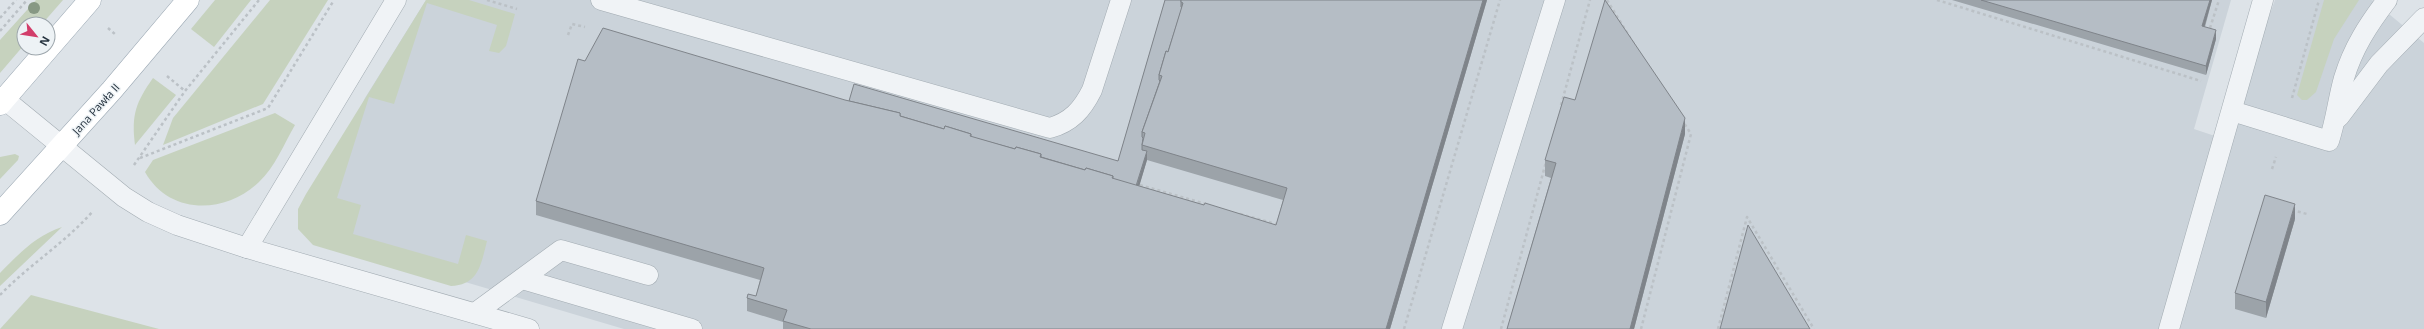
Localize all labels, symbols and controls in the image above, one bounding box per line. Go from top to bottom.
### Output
north arrow [16,16,56,56]
text: N [36,34,54,49]
street label: Jana Pawła II [68,80,123,138]

